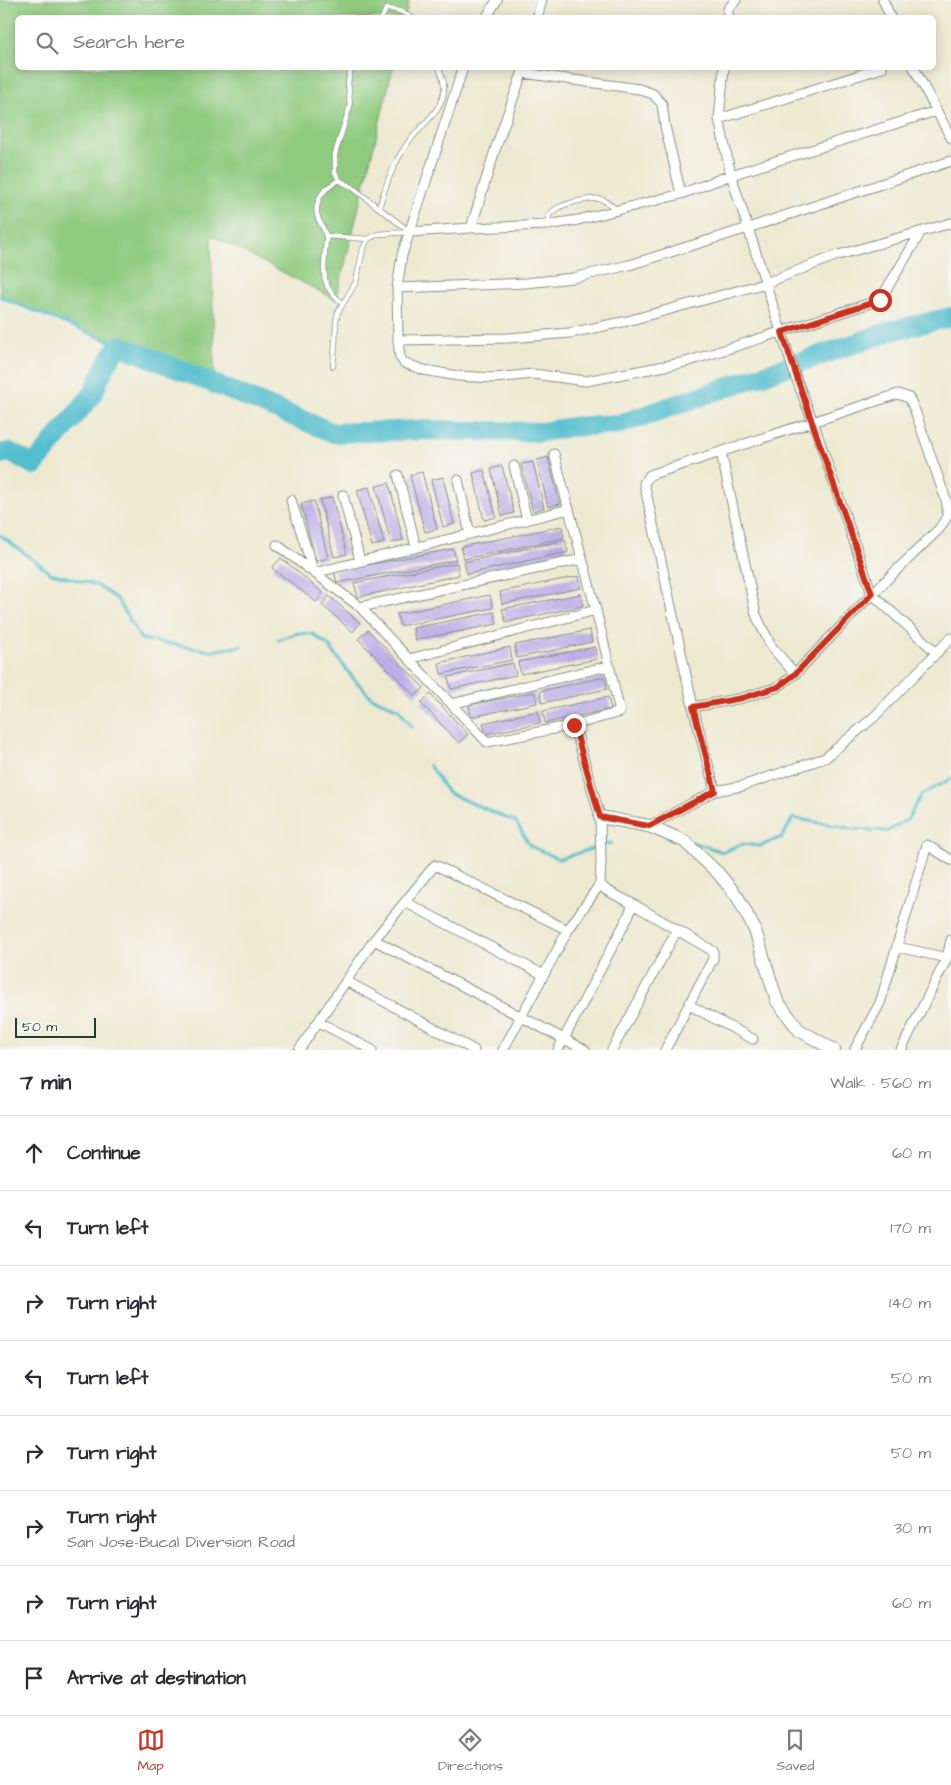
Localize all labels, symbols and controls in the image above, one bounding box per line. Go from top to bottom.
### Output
search box [15,15,936,70]
icon: search [33,29,61,57]
text: Search here [73,29,185,56]
route start [869,289,892,312]
route end [563,714,586,737]
scale bar [15,1015,96,1038]
text: 50 m [22,1017,57,1037]
text: 7 min [20,1068,71,1097]
text: Walk · 560 m [830,1072,931,1094]
icon: ahead [20,1139,48,1167]
text: Continue [67,1140,141,1167]
text: 60 m [892,1142,931,1164]
icon: left [20,1214,48,1242]
text: Turn left [67,1215,148,1242]
text: 170 m [890,1217,931,1239]
icon: right [20,1289,48,1317]
text: Turn right [67,1290,156,1317]
text: 140 m [889,1292,931,1314]
icon: left [20,1364,48,1392]
text: Turn left [67,1365,148,1392]
text: 50 m [891,1367,931,1389]
icon: right [20,1439,48,1467]
text: Turn right [67,1440,156,1467]
text: 50 m [891,1442,931,1464]
text: Turn right [67,1504,156,1531]
icon: right [20,1514,48,1542]
text: 30 m [894,1517,931,1539]
text: San Jose-Bucal Diversion Road [67,1531,295,1553]
icon: right [20,1589,48,1617]
text: Turn right [67,1590,156,1617]
text: 60 m [892,1592,931,1614]
icon: arrive [20,1664,48,1692]
text: Arrive at destination [67,1665,246,1692]
tab: Map [137,1726,165,1776]
tab: Directions [438,1726,503,1776]
tab: Saved [776,1726,814,1776]

